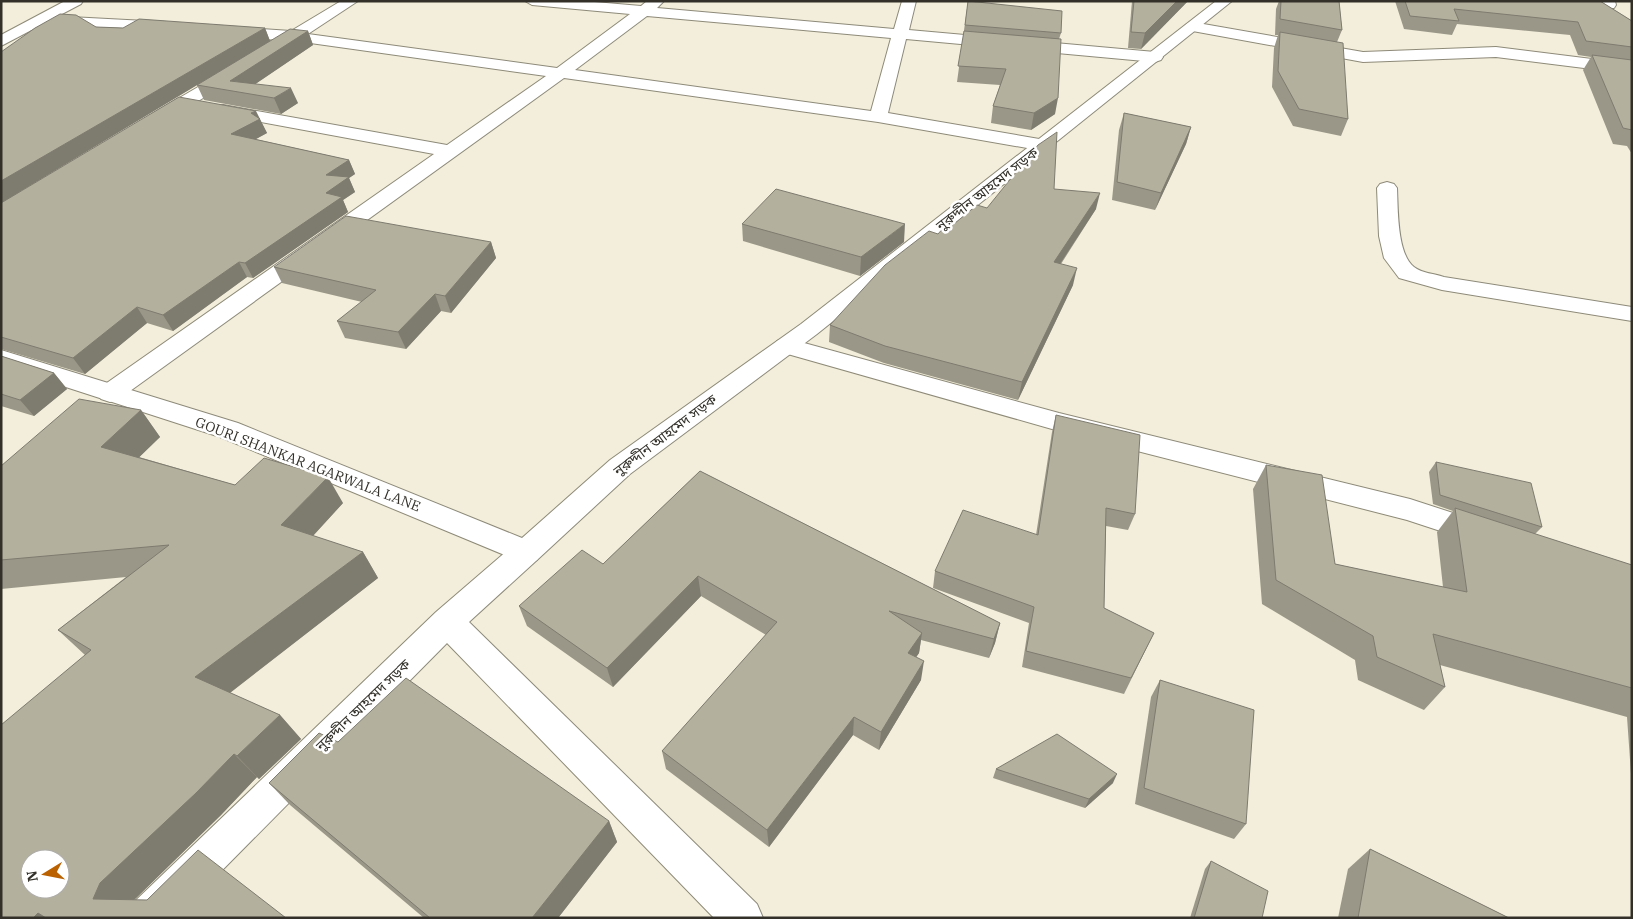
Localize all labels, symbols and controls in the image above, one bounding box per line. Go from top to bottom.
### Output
street label: নুরুদ্দীন আহমেদ সড়ক [932,143,1042,235]
street label: নুরুদ্দীন আহমেদ সড়ক [609,390,721,480]
street label: GOURI SHANKAR AGARWALA LANE [193,413,423,515]
street label: নুরুদ্দীন আহমেদ সড়ক [311,655,415,755]
north arrow [20,849,70,899]
text: N [22,869,42,883]

